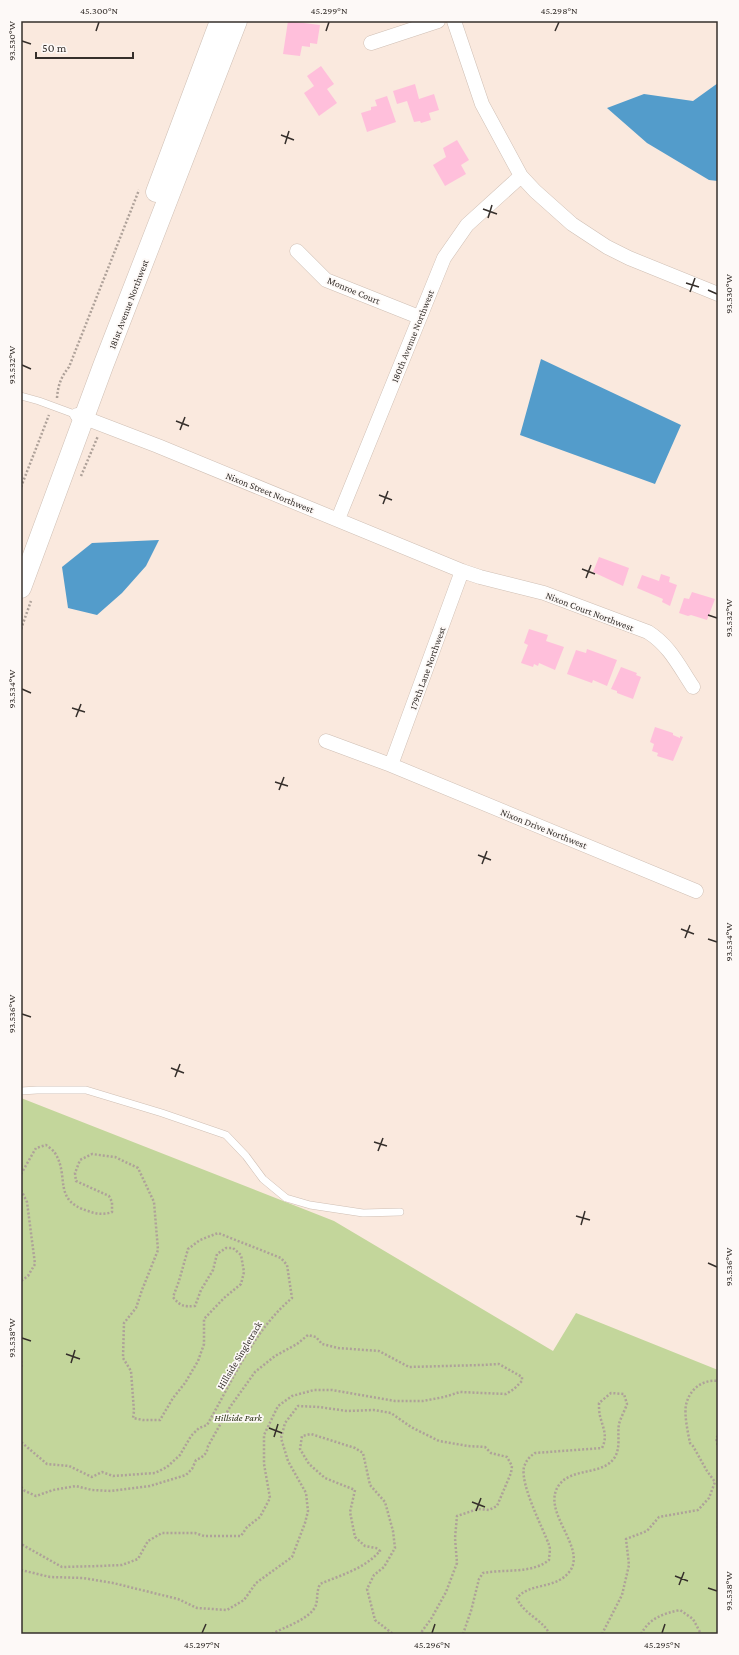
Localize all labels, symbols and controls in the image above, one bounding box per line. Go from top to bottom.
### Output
text: 45.300°N [80,5,118,16]
text: 45.299°N [311,5,348,16]
text: 45.298°N [540,5,578,16]
text: 93.530°W [6,20,17,61]
scale bar [36,34,133,60]
text: 50 m [42,41,67,55]
street label: 181st Avenue Northwest [106,257,151,351]
text: 93.530°W [723,273,734,314]
street label: Monroe Court [326,274,382,307]
street label: 180th Avenue Northwest [389,288,436,384]
text: 93.532°W [6,345,17,384]
street label: Nixon Street Northwest [224,470,316,515]
street label: Nixon Court Northwest [544,590,636,634]
text: 93.532°W [723,598,734,637]
street label: 179th Lane Northwest [407,625,448,711]
text: 93.534°W [6,669,17,709]
street label: Nixon Drive Northwest [499,806,589,851]
text: 93.534°W [723,922,734,962]
text: 93.536°W [6,994,17,1033]
text: 93.536°W [723,1247,734,1286]
text: 93.538°W [6,1318,17,1358]
street label: Hillside Singletrack [215,1319,264,1391]
park label: Hillside Park [214,1412,262,1423]
text: 93.538°W [723,1571,734,1611]
text: 45.297°N [184,1639,221,1650]
text: 45.296°N [414,1639,451,1650]
text: 45.295°N [644,1639,681,1650]

